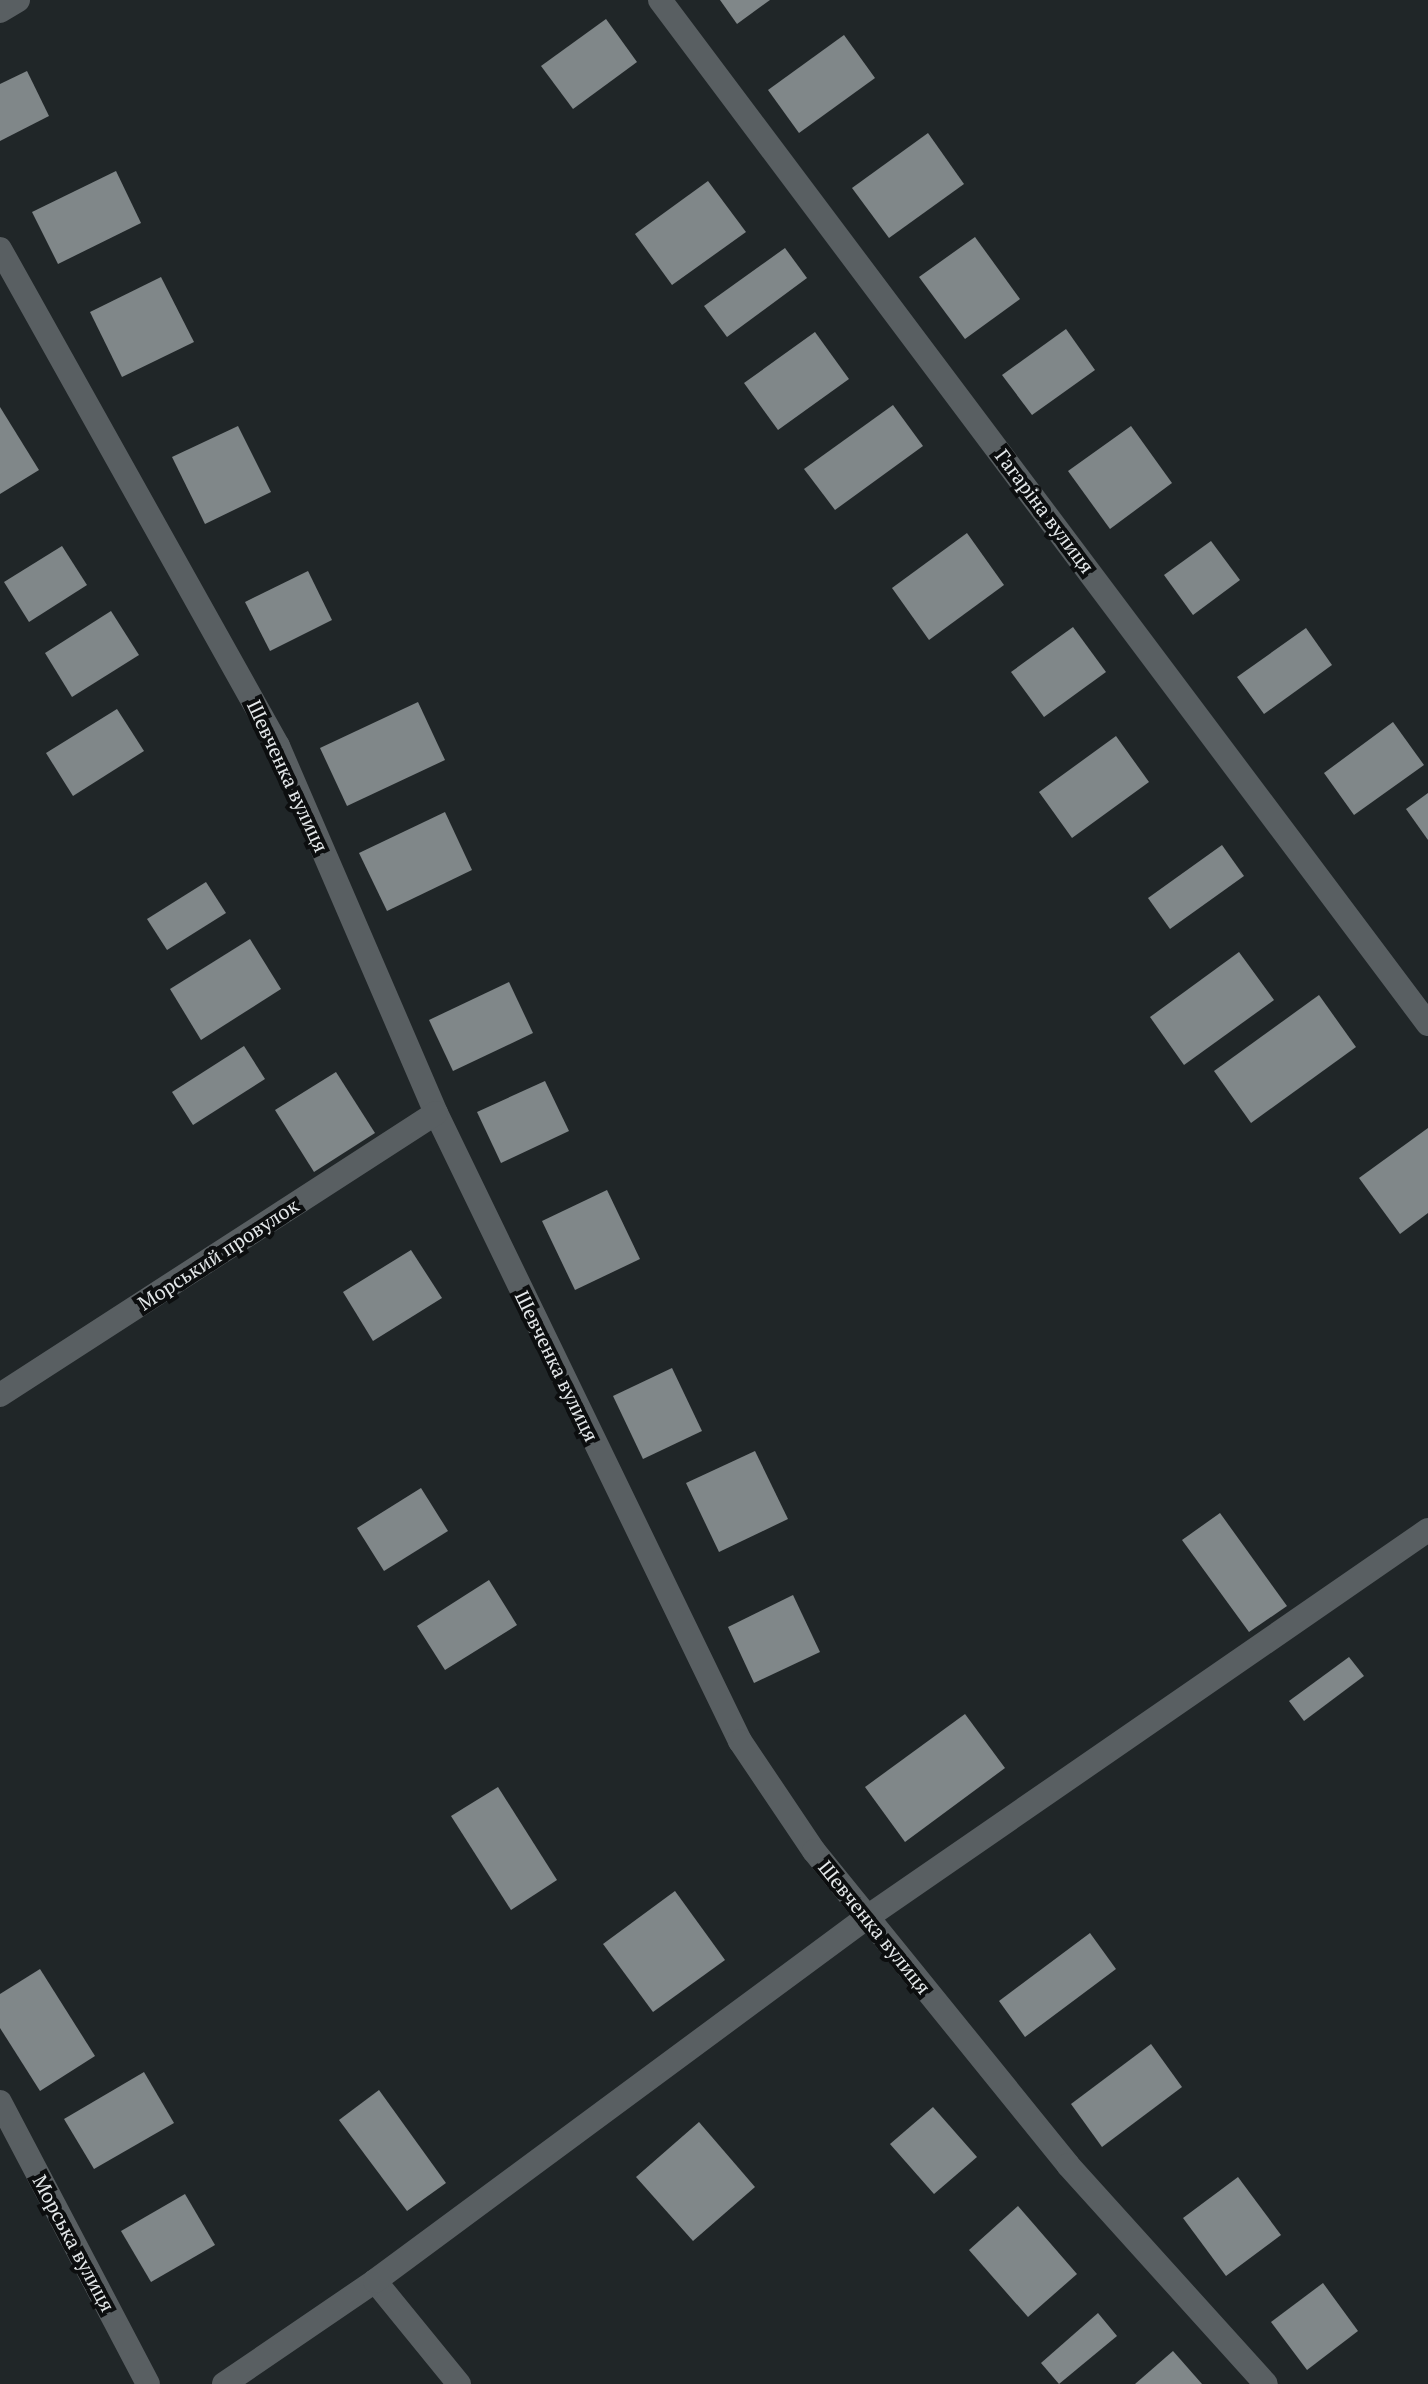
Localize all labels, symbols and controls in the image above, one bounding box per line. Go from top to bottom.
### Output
street label: Гагаріна вулиця [991,444,1099,578]
street label: Шевченка вулиця [242,696,334,856]
street label: Морський провулок [133,1193,303,1315]
street label: Шевченка вулиця [510,1287,604,1445]
street label: Шевченка вулиця [814,1855,936,1999]
street label: Морська вулиця [28,2171,120,2315]

